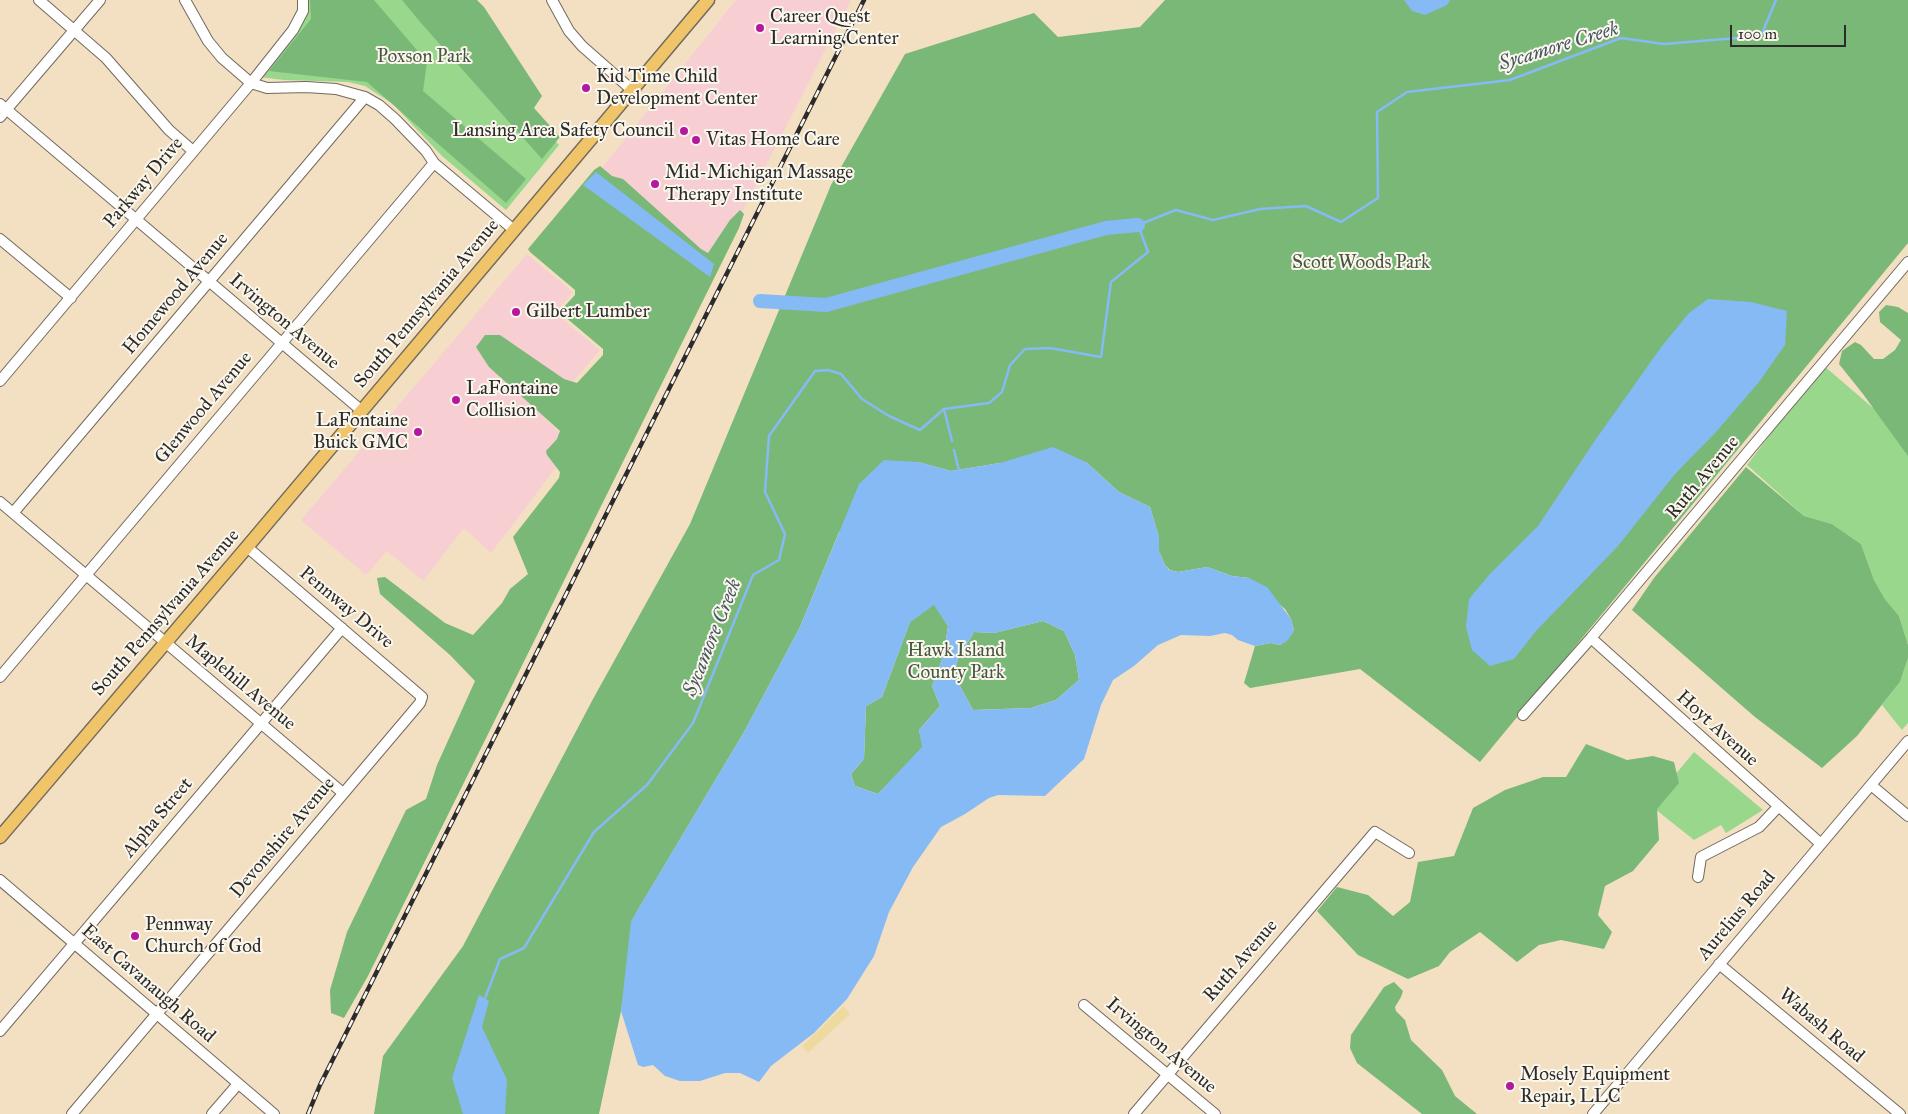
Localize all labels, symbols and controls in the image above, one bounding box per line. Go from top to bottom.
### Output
place label: Career Quest Learning Center [770,6,899,50]
scale bar [1733,15,1849,47]
water label: Sycamore Creek [1496,17,1622,77]
marker: Career Quest Learning Center [754,22,766,34]
text: 100 m [1738,25,1777,43]
park label: Poxson Park [377,46,471,68]
place label: Kid Time Child Development Center [596,66,757,110]
marker: Kid Time Child Development Center [580,82,592,94]
place label: Lansing Area Safety Council [452,120,674,142]
marker: Lansing Area Safety Council [678,125,690,137]
place label: Vitas Home Care [706,129,840,151]
street label: Parkway Drive [99,133,189,233]
marker: Vitas Home Care [690,134,702,146]
place label: Mid-Michigan Massage Therapy Institute [665,162,853,206]
marker: Mid-Michigan Massage Therapy Institute [649,178,661,190]
street label: South Pennsylvania Avenue [350,215,504,393]
street label: Homewood Avenue [118,228,234,360]
park label: Scott Woods Park [1292,252,1430,274]
street label: Irvington Avenue [224,269,344,375]
place label: Gilbert Lumber [526,301,650,323]
marker: Gilbert Lumber [510,306,522,318]
street label: Glenwood Avenue [150,347,258,469]
place label: LaFontaine Collision [466,378,558,422]
marker: LaFontaine Collision [450,394,462,406]
place label: LaFontaine Buick GMC [313,410,408,454]
marker: LaFontaine Buick GMC [412,426,424,438]
street label: Ruth Avenue [1662,432,1744,524]
street label: South Pennsylvania Avenue [87,525,245,701]
street label: Pennway Drive [294,562,398,654]
water label: Sycamore Creek [679,576,747,700]
street label: Maplehill Avenue [180,630,300,736]
park label: Hawk Island County Park [907,640,1005,684]
street label: Hoyt Avenue [1671,686,1763,772]
street label: Alpha Street [118,773,198,863]
street label: Devonshire Avenue [226,773,340,903]
street label: Aurelius Road [1693,867,1781,965]
place label: Pennway Church of God [145,914,262,958]
street label: Ruth Avenue [1199,915,1283,1007]
street label: East Cavanaugh Road [76,920,220,1048]
marker: Pennway Church of God [129,930,141,942]
street label: Wabash Road [1774,984,1868,1068]
street label: Irvington Avenue [1101,993,1221,1099]
place label: Mosely Equipment Repair, LLC [1520,1064,1670,1108]
marker: Mosely Equipment Repair, LLC [1504,1080,1516,1092]

